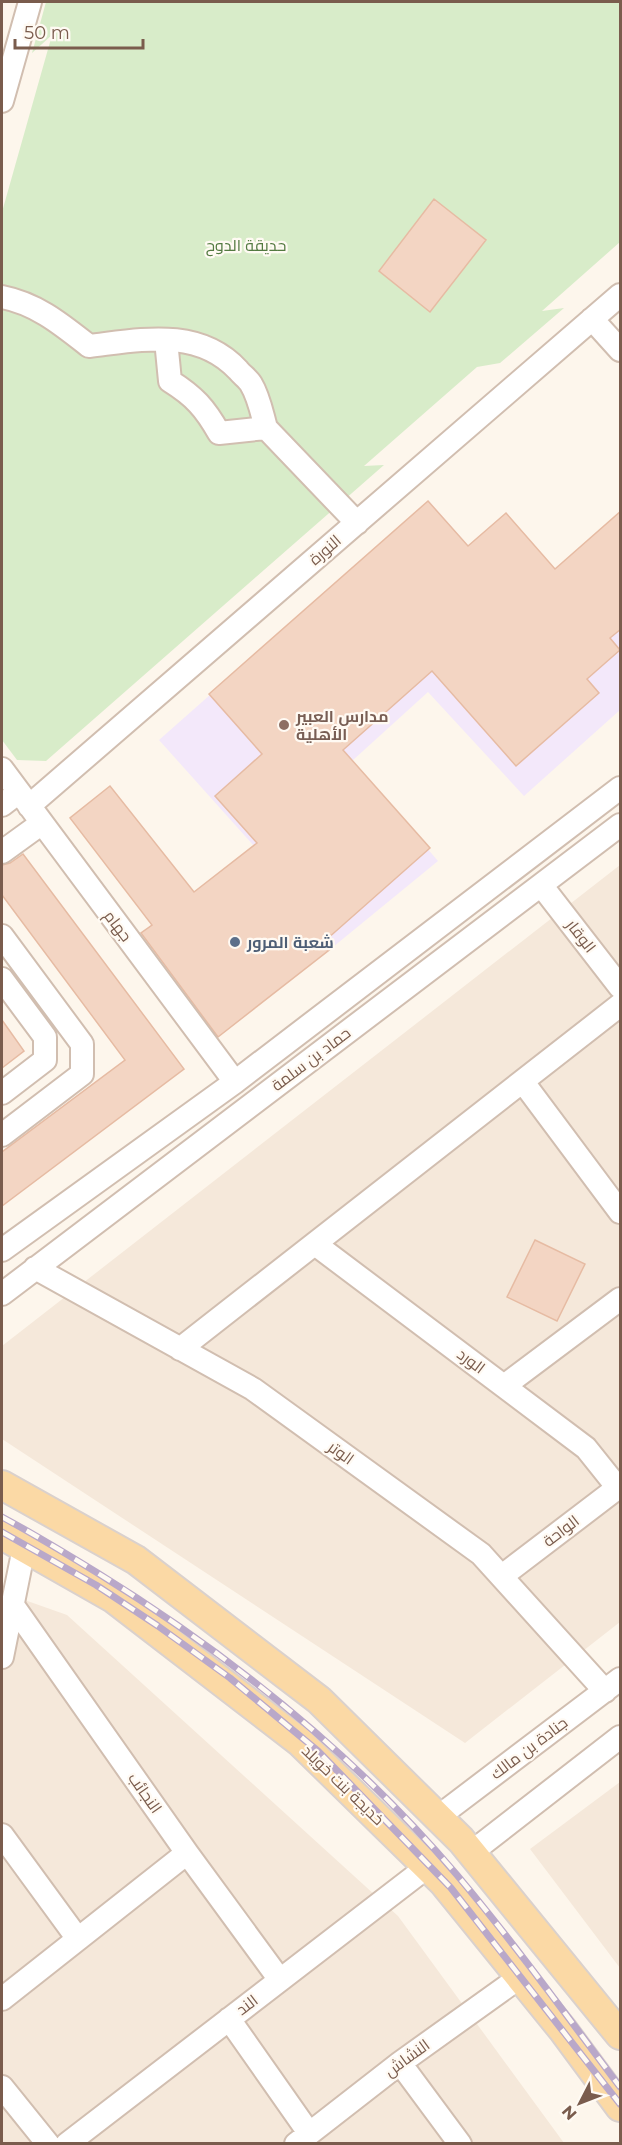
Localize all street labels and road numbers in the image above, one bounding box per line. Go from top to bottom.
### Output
street label: النورة [305,531,345,569]
street label: جهام [99,907,136,947]
street label: الوقار [562,915,600,956]
street label: حماد بن سلمة [268,1023,355,1096]
street label: الورد [453,1344,489,1378]
street label: الوتر [324,1437,358,1469]
street label: الواحة [539,1511,583,1551]
street label: جنادة بن مالك [487,1713,572,1784]
street label: خديجة بنت خويلد [298,1741,388,1829]
street label: النجائب [124,1769,166,1817]
street label: الند [233,1991,261,2019]
street label: النشاش [381,2035,434,2082]

